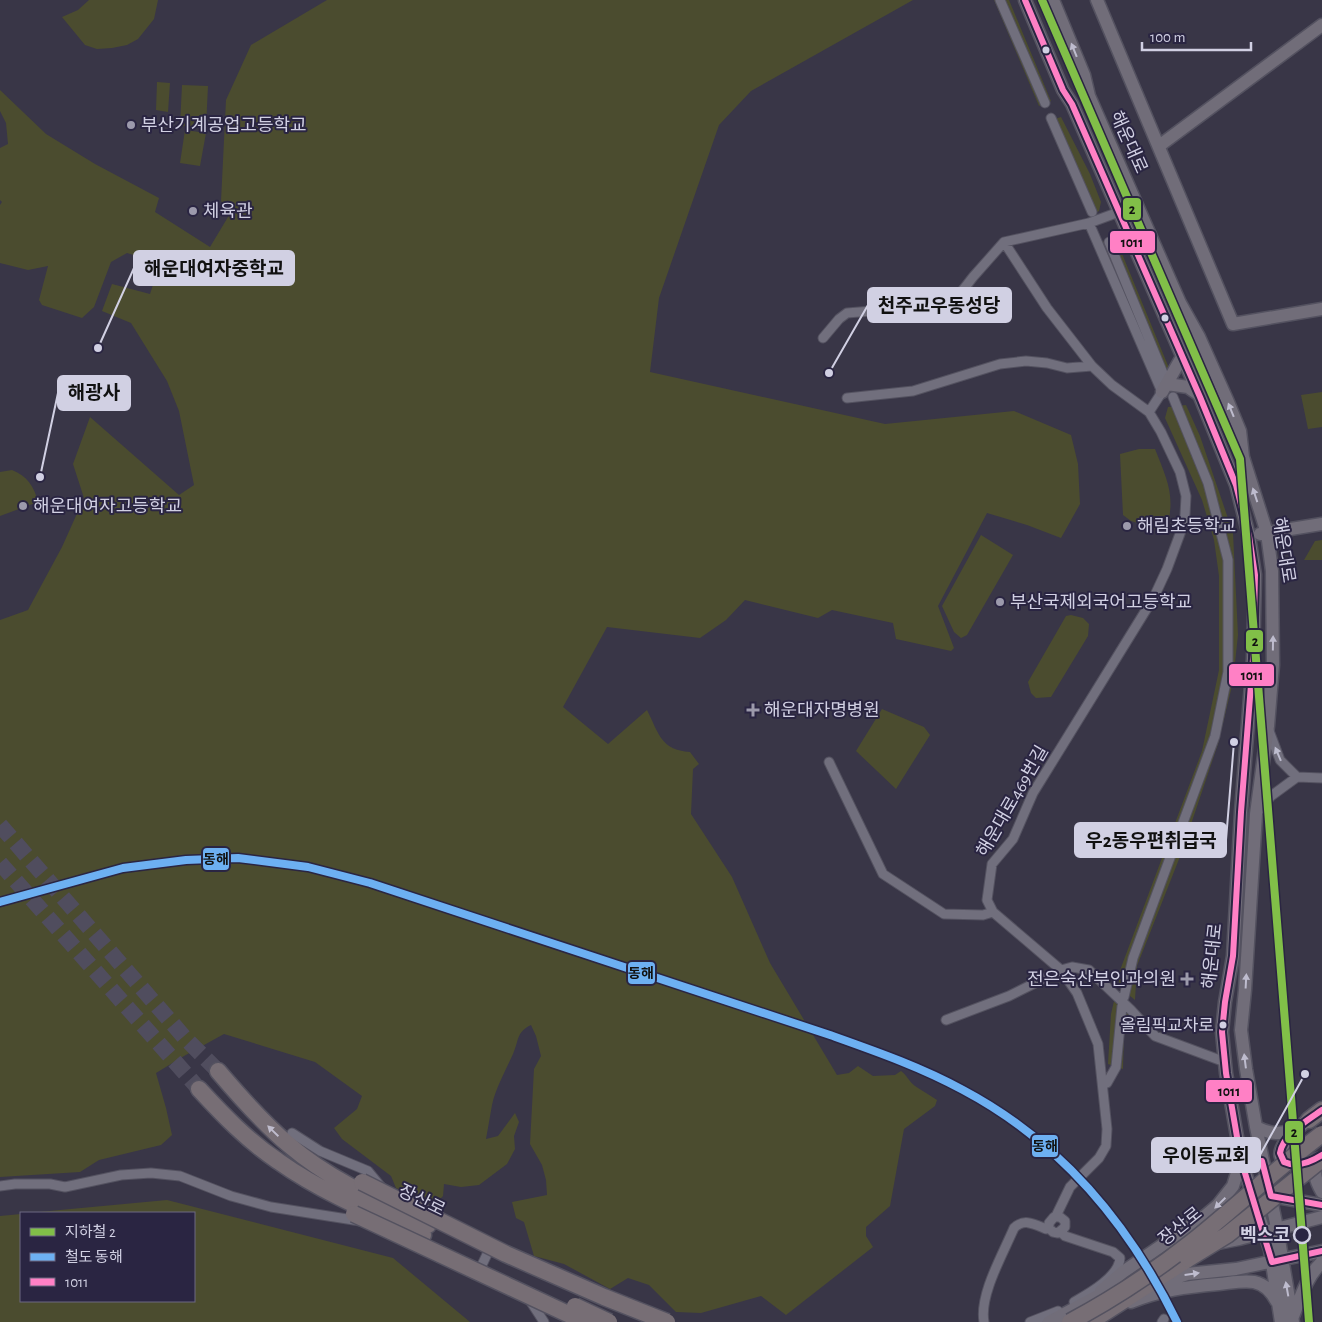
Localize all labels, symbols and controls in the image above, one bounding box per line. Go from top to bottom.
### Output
scale bar [1142,20,1251,52]
text: 100 m [1150,30,1185,45]
one-way arrow [1070,42,1078,57]
unlabelled marker [1041,45,1051,55]
street label: 해운대로 [1106,108,1151,176]
place label: 부산기계공업고등학교 [141,115,307,135]
marker: 부산기계공업고등학교 [125,119,137,131]
line badge: 2 [1122,197,1142,221]
place label: 체육관 [203,201,253,221]
text: 2 [1129,203,1136,217]
marker: 체육관 [187,205,199,217]
line badge: 1011 [1109,230,1156,254]
text: 1011 [1121,236,1143,250]
callout: 해운대여자중학교 [134,251,294,285]
text: 해운대여자중학교 [144,258,284,279]
callout: 천주교우동성당 [868,288,1011,322]
text: 천주교우동성당 [878,295,1001,316]
unlabelled marker [1160,313,1170,323]
callout: 해광사 [58,376,130,410]
text: 해광사 [68,383,121,403]
one-way arrow [1227,402,1235,417]
one-way arrow [1251,488,1258,503]
place label: 해운대여자고등학교 [33,497,182,516]
marker: 해운대여자고등학교 [17,500,29,512]
street label: 해운대로 [1269,516,1298,584]
place label: 해림초등학교 [1137,517,1236,536]
marker: 해림초등학교 [1121,520,1133,532]
place label: 부산국제외국어고등학교 [1010,592,1192,612]
marker: 부산국제외국어고등학교 [994,596,1006,608]
line badge: 2 [1245,629,1264,653]
one-way arrow [1269,634,1277,650]
text: 2 [1252,635,1259,649]
line badge: 1011 [1228,663,1275,687]
text: 1011 [1241,669,1263,683]
place label: 해운대자명병원 [764,701,880,720]
marker: 해운대자명병원 [746,703,760,717]
street label: 해운대로469번길 [973,742,1052,860]
one-way arrow [1274,747,1282,761]
callout: 우2동우편취급국 [1075,823,1226,857]
text: 우2동우편취급국 [1085,830,1217,851]
line badge: 동해 [202,847,230,871]
text: 동해 [203,852,229,867]
street label: 해운대로 [1200,922,1225,990]
line badge: 동해 [627,961,656,985]
text: 동해 [628,966,654,981]
place label: 전은숙산부인과의원 [1027,969,1176,989]
marker: 전은숙산부인과의원 [1180,972,1194,986]
one-way arrow [1242,973,1250,989]
place label: 올림픽교차로 [1120,1017,1214,1034]
marker: 올림픽교차로 [1218,1020,1228,1030]
one-way arrow [1241,1053,1249,1069]
line badge: 1011 [1205,1079,1253,1103]
text: 1011 [1218,1085,1240,1099]
line badge: 2 [1284,1120,1304,1144]
one-way arrow [268,1125,280,1137]
text: 2 [1291,1126,1298,1140]
line badge: 동해 [1031,1134,1059,1158]
callout: 우이동교회 [1152,1138,1260,1172]
text: 동해 [1032,1139,1058,1154]
text: 우이동교회 [1162,1146,1250,1166]
street label: 장산로 [395,1180,449,1220]
one-way arrow [1214,1197,1226,1209]
street label: 장산로 [1154,1203,1206,1249]
legend [20,1212,195,1302]
text: 지하철 2 [65,1224,116,1240]
place label: 벡스코 [1240,1226,1290,1245]
marker: 벡스코 [1293,1226,1311,1244]
text: 철도 동해 [65,1249,123,1265]
one-way arrow [1185,1270,1201,1278]
text: 1011 [65,1275,88,1290]
one-way arrow [1283,1281,1291,1297]

